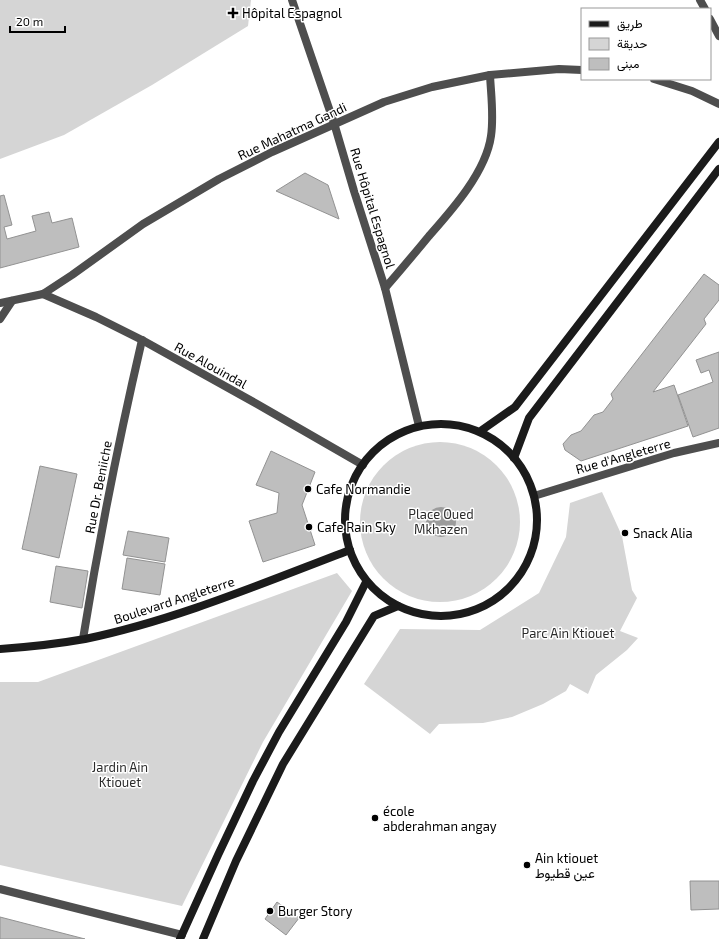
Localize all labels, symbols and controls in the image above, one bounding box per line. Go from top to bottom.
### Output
place label: Hôpital Espagnol [242,5,342,21]
marker: Hôpital Espagnol [227,7,239,19]
scale bar [10,8,65,34]
legend [581,8,711,80]
text: 20 m [16,14,43,28]
text: طريق [617,16,643,32]
text: حديقة [617,36,647,51]
text: مبنى [617,56,639,72]
street label: Rue Mahatma Gandi [235,99,349,163]
street label: Rue Hôpital Espagnol [347,146,399,270]
street label: Rue Alouindal [172,338,250,392]
street label: Rue d'Angleterre [574,435,672,477]
street label: Rue Dr. Beniiche [81,439,115,535]
place label: Cafe Normandie [316,481,411,497]
marker: Cafe Normandie [303,484,313,494]
park label: Place Oued Mkhazen [408,506,474,537]
place label: Cafe Rain Sky [317,519,396,535]
marker: Cafe Rain Sky [304,522,314,532]
place label: Snack Alia [633,525,693,541]
marker: Snack Alia [620,528,630,538]
street label: Boulevard Angleterre [112,573,236,627]
park label: Parc Ain Ktiouet [522,625,614,641]
park label: Jardin Ain Ktiouet [92,759,148,790]
place label: école abderahman angay [383,803,497,834]
marker: école abderahman angay [370,813,380,823]
place label: Ain ktiouet عين قطيوط [535,850,598,882]
marker: Ain ktiouet عين قطيوط [522,860,532,870]
place label: Burger Story [278,903,352,919]
marker: Burger Story [265,906,275,916]

